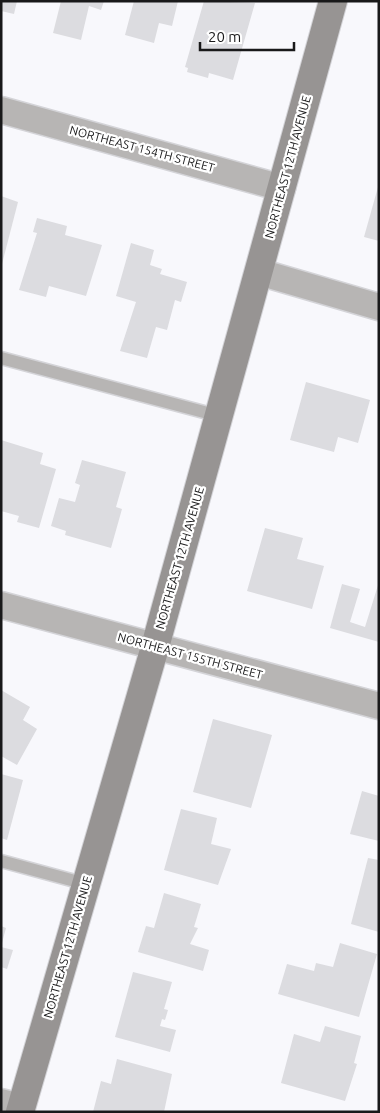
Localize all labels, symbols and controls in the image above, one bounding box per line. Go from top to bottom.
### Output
scale bar [200,20,294,52]
text: 20 m [208,28,241,45]
street label: NORTHEAST 12TH AVENUE [262,94,313,240]
street label: NORTHEAST 154TH STREET [68,123,216,174]
street label: NORTHEAST 12TH AVENUE [153,485,206,630]
street label: NORTHEAST 155TH STREET [116,630,264,681]
street label: NORTHEAST 12TH AVENUE [41,874,94,1019]

